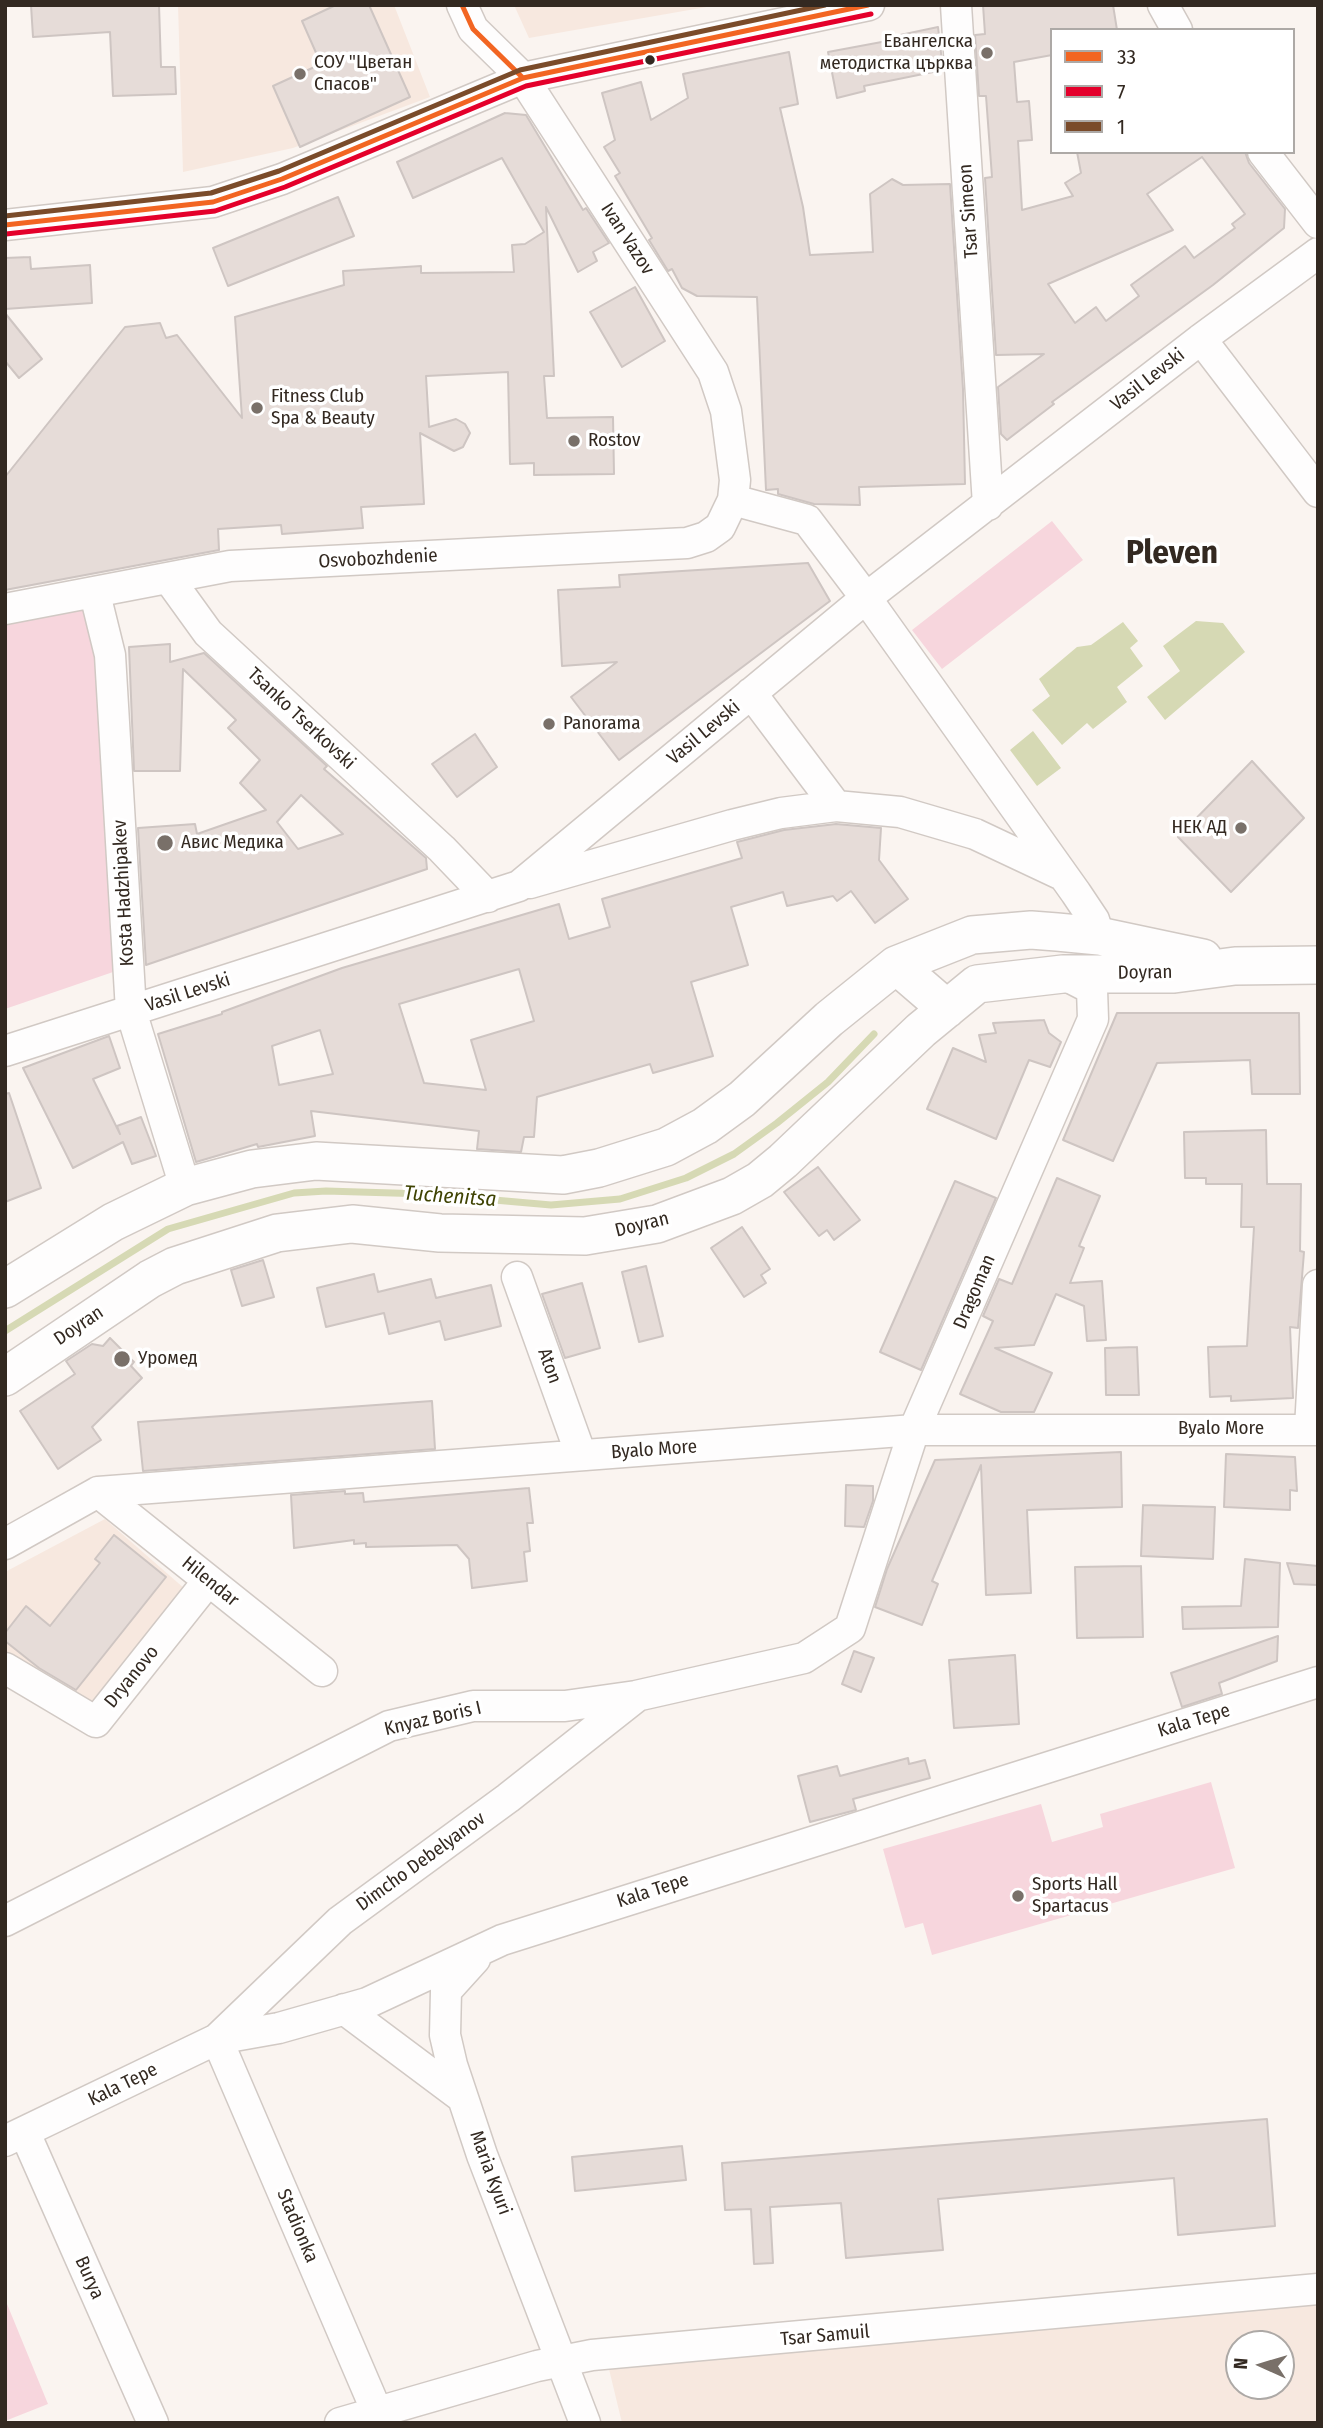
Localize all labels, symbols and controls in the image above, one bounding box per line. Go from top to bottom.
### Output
legend [1050,28,1295,154]
place label: Евангелска методистка църква [820,31,973,75]
text: 33 [1117,44,1136,70]
marker: Евангелска методистка църква [979,45,995,61]
place label: СОУ "Цветан Спасов" [314,52,412,96]
unlabelled marker [643,53,657,67]
marker: СОУ "Цветан Спасов" [292,66,308,82]
text: 7 [1117,79,1126,105]
text: 1 [1117,114,1125,140]
street label: Tsar Simeon [954,163,984,259]
street label: Ivan Vazov [595,199,659,279]
street label: Vasil Levski [1106,344,1190,416]
place label: Fitness Club Spa & Beauty [271,386,375,430]
marker: Fitness Club Spa & Beauty [249,400,265,416]
place label: Rostov [588,430,640,452]
marker: Rostov [566,433,582,449]
district label: Pleven [1126,534,1218,574]
street label: Osvobozhdenie [318,544,438,574]
street label: Tsanko Tserkovski [242,663,360,775]
street label: Vasil Levski [663,696,745,770]
place label: Panorama [563,713,641,735]
marker: Panorama [541,716,557,732]
place label: НЕК АД [1171,817,1227,839]
street label: Kosta Hadzhipakev [109,819,139,967]
marker: НЕК АД [1233,820,1249,836]
place label: Авис Медика [181,832,284,854]
marker: Авис Медика [155,833,175,853]
street label: Doyran [1117,961,1173,985]
street label: Vasil Levski [143,969,233,1017]
water label: Tuchenitsa [403,1181,497,1213]
street label: Doyran [613,1207,671,1243]
street label: Dragoman [949,1251,1001,1333]
street label: Doyran [50,1301,108,1351]
street label: Aton [532,1345,566,1387]
place label: Уромед [138,1348,198,1370]
marker: Уромед [112,1349,132,1369]
street label: Byalo More [1178,1418,1264,1440]
street label: Byalo More [610,1436,698,1464]
street label: Hilendar [177,1552,243,1612]
street label: Dryanovo [100,1641,164,1713]
street label: Knyaz Boris I [382,1697,484,1741]
street label: Kala Tepe [1155,1699,1233,1743]
street label: Dimcho Debelyanov [352,1808,490,1916]
street label: Kala Tepe [614,1869,692,1913]
place label: Sports Hall Spartacus [1032,1874,1118,1918]
marker: Sports Hall Spartacus [1010,1888,1026,1904]
street label: Kala Tepe [85,2058,161,2112]
street label: Maria Kyuri [464,2128,516,2218]
street label: Stadionka [271,2186,323,2266]
street label: Burya [70,2253,108,2303]
street label: Tsar Samuil [780,2321,870,2351]
north arrow [1225,2330,1295,2400]
text: N [1229,2357,1252,2370]

